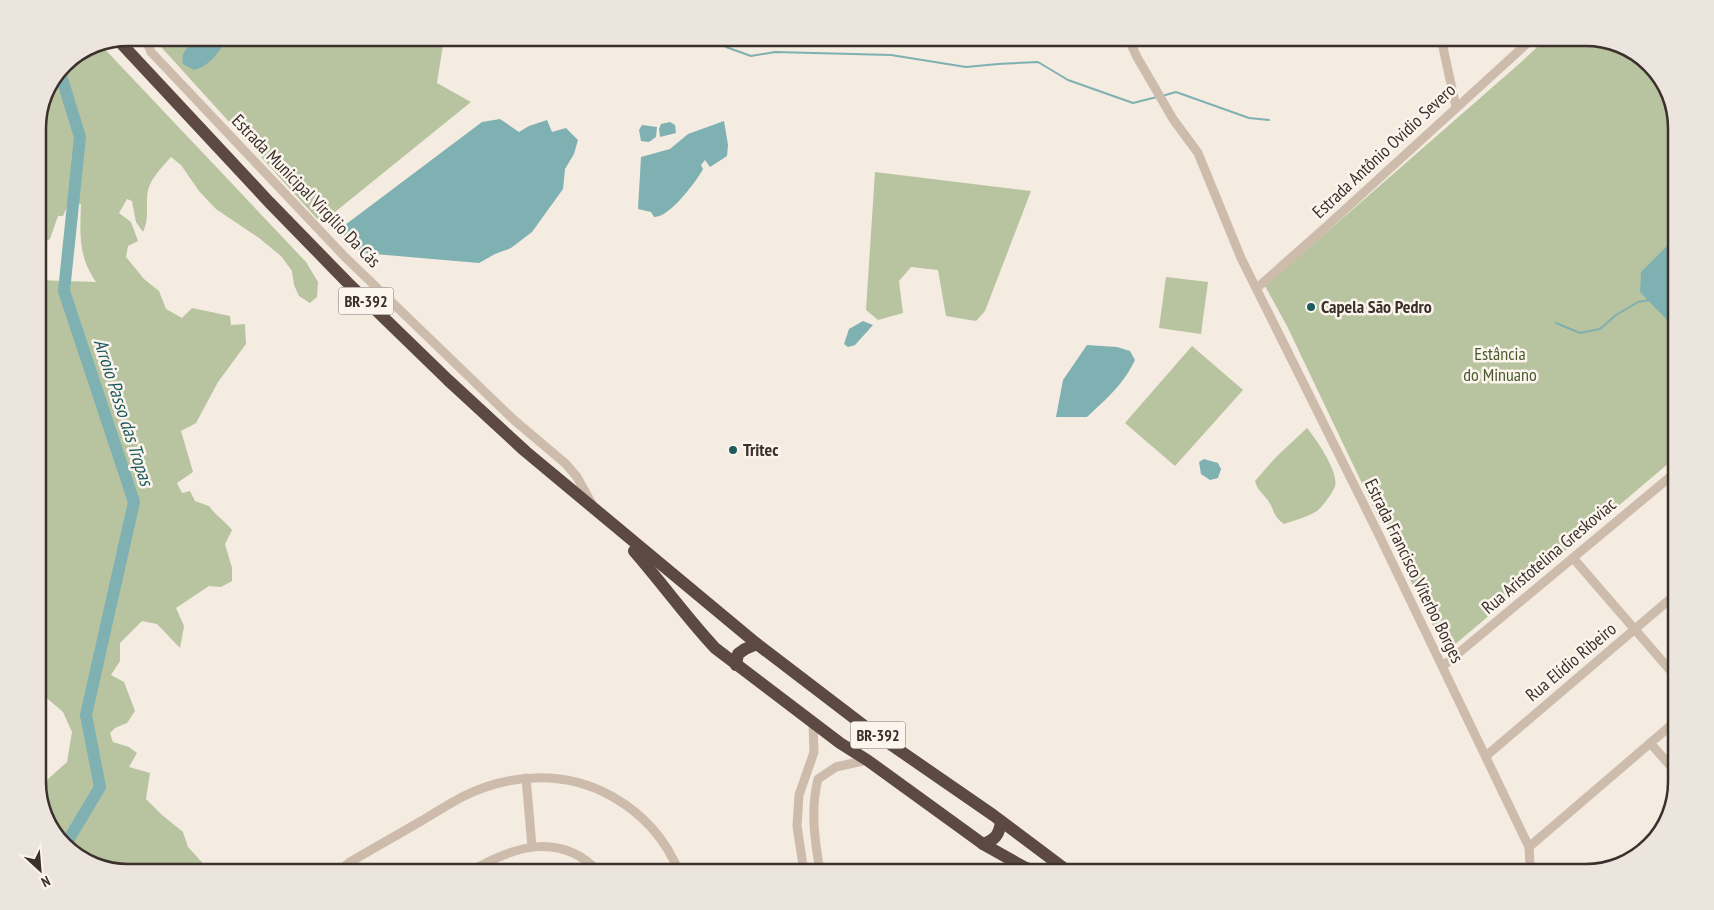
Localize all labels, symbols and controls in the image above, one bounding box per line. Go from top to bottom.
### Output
street label: Estrada Antônio Ovidio Severo [1307,78,1460,223]
street label: Estrada Municipal Virgílio Da Cás [227,109,386,272]
road number: BR-392 [338,288,394,314]
place label: Capela São Pedro [1321,295,1432,318]
marker: Capela São Pedro [1305,301,1317,313]
water label: Arroio Passo das Tropas [89,335,160,490]
park label: Estância do Minuano [1463,342,1537,386]
place label: Tritec [743,438,779,461]
marker: Tritec [727,444,739,456]
street label: Estrada Francisco Viterbo Borges [1360,475,1469,667]
street label: Rua Aristotelina Greskoviac [1477,492,1621,619]
street label: Rua Elídio Ribeiro [1521,617,1621,706]
road number: BR-392 [850,722,906,748]
north arrow [15,845,65,895]
text: N [38,872,53,891]

